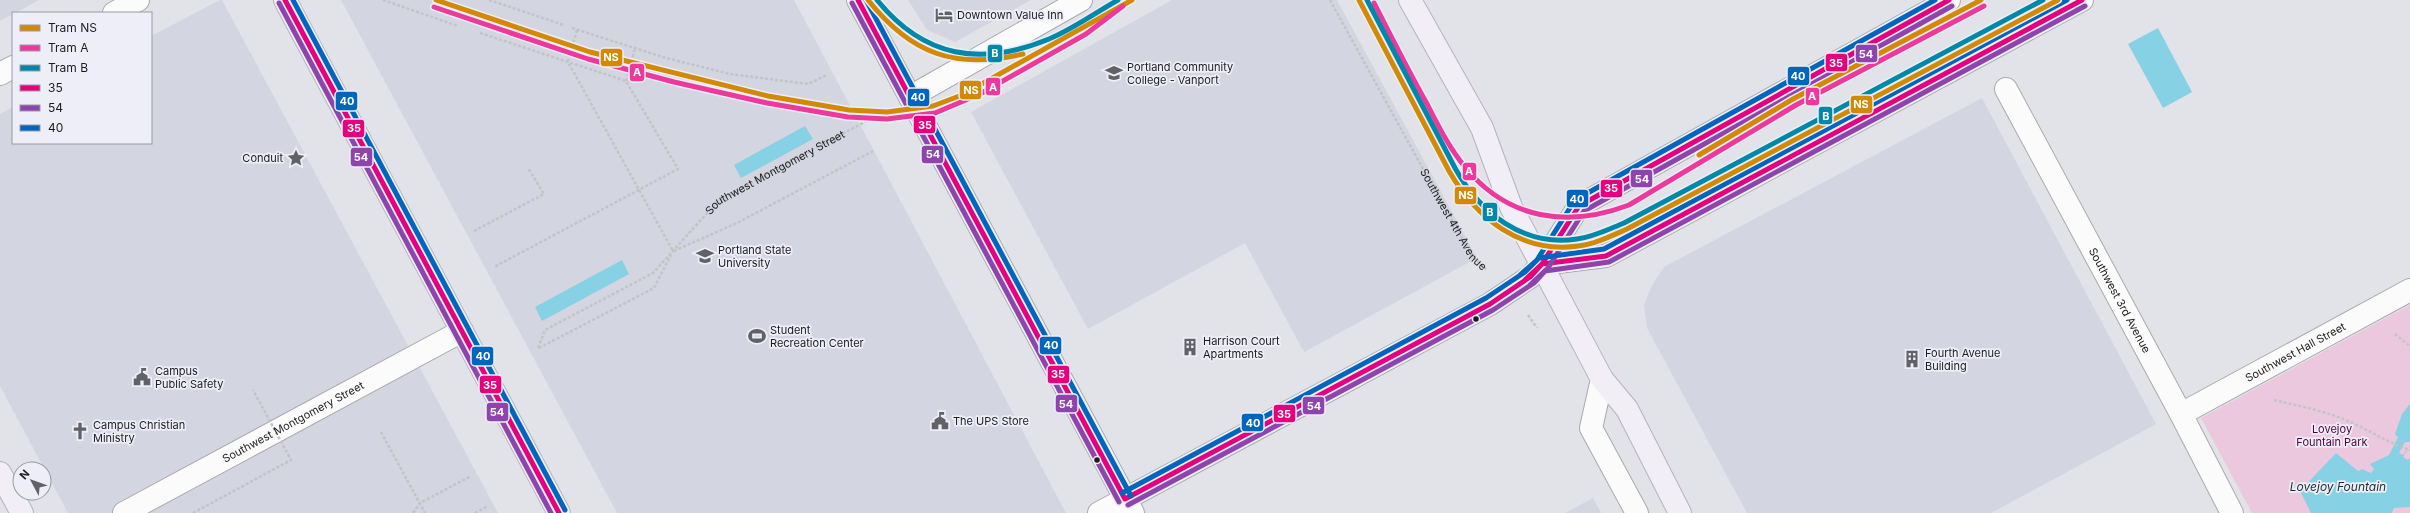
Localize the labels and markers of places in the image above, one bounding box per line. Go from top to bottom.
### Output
hotel icon: Downtown Value Inn [934,5,954,25]
place label: Downtown Value Inn [957,8,1063,22]
place label: Portland Community College - Vanport [1127,60,1233,87]
school or university icon: Portland Community College - Vanport [1104,63,1124,83]
place icon: Conduit [286,148,306,168]
place label: Conduit [242,151,283,165]
place label: Portland State University [718,243,791,270]
school or university icon: Portland State University [695,246,715,266]
unlabelled marker [1471,314,1481,324]
place label: Student Recreation Center [770,323,864,350]
sports icon: Student Recreation Center [747,326,767,346]
place label: Harrison Court Apartments [1203,334,1280,361]
building icon: Harrison Court Apartments [1180,337,1200,357]
place label: Fourth Avenue Building [1925,346,2000,373]
building icon: Fourth Avenue Building [1902,349,1922,369]
place label: Campus Public Safety [155,364,223,391]
public building icon: Campus Public Safety [132,367,152,387]
public building icon: The UPS Store [930,411,950,431]
place label: The UPS Store [953,414,1029,428]
place label: Campus Christian Ministry [93,418,185,445]
church icon: Campus Christian Ministry [70,421,90,441]
unlabelled marker [1092,455,1102,465]

